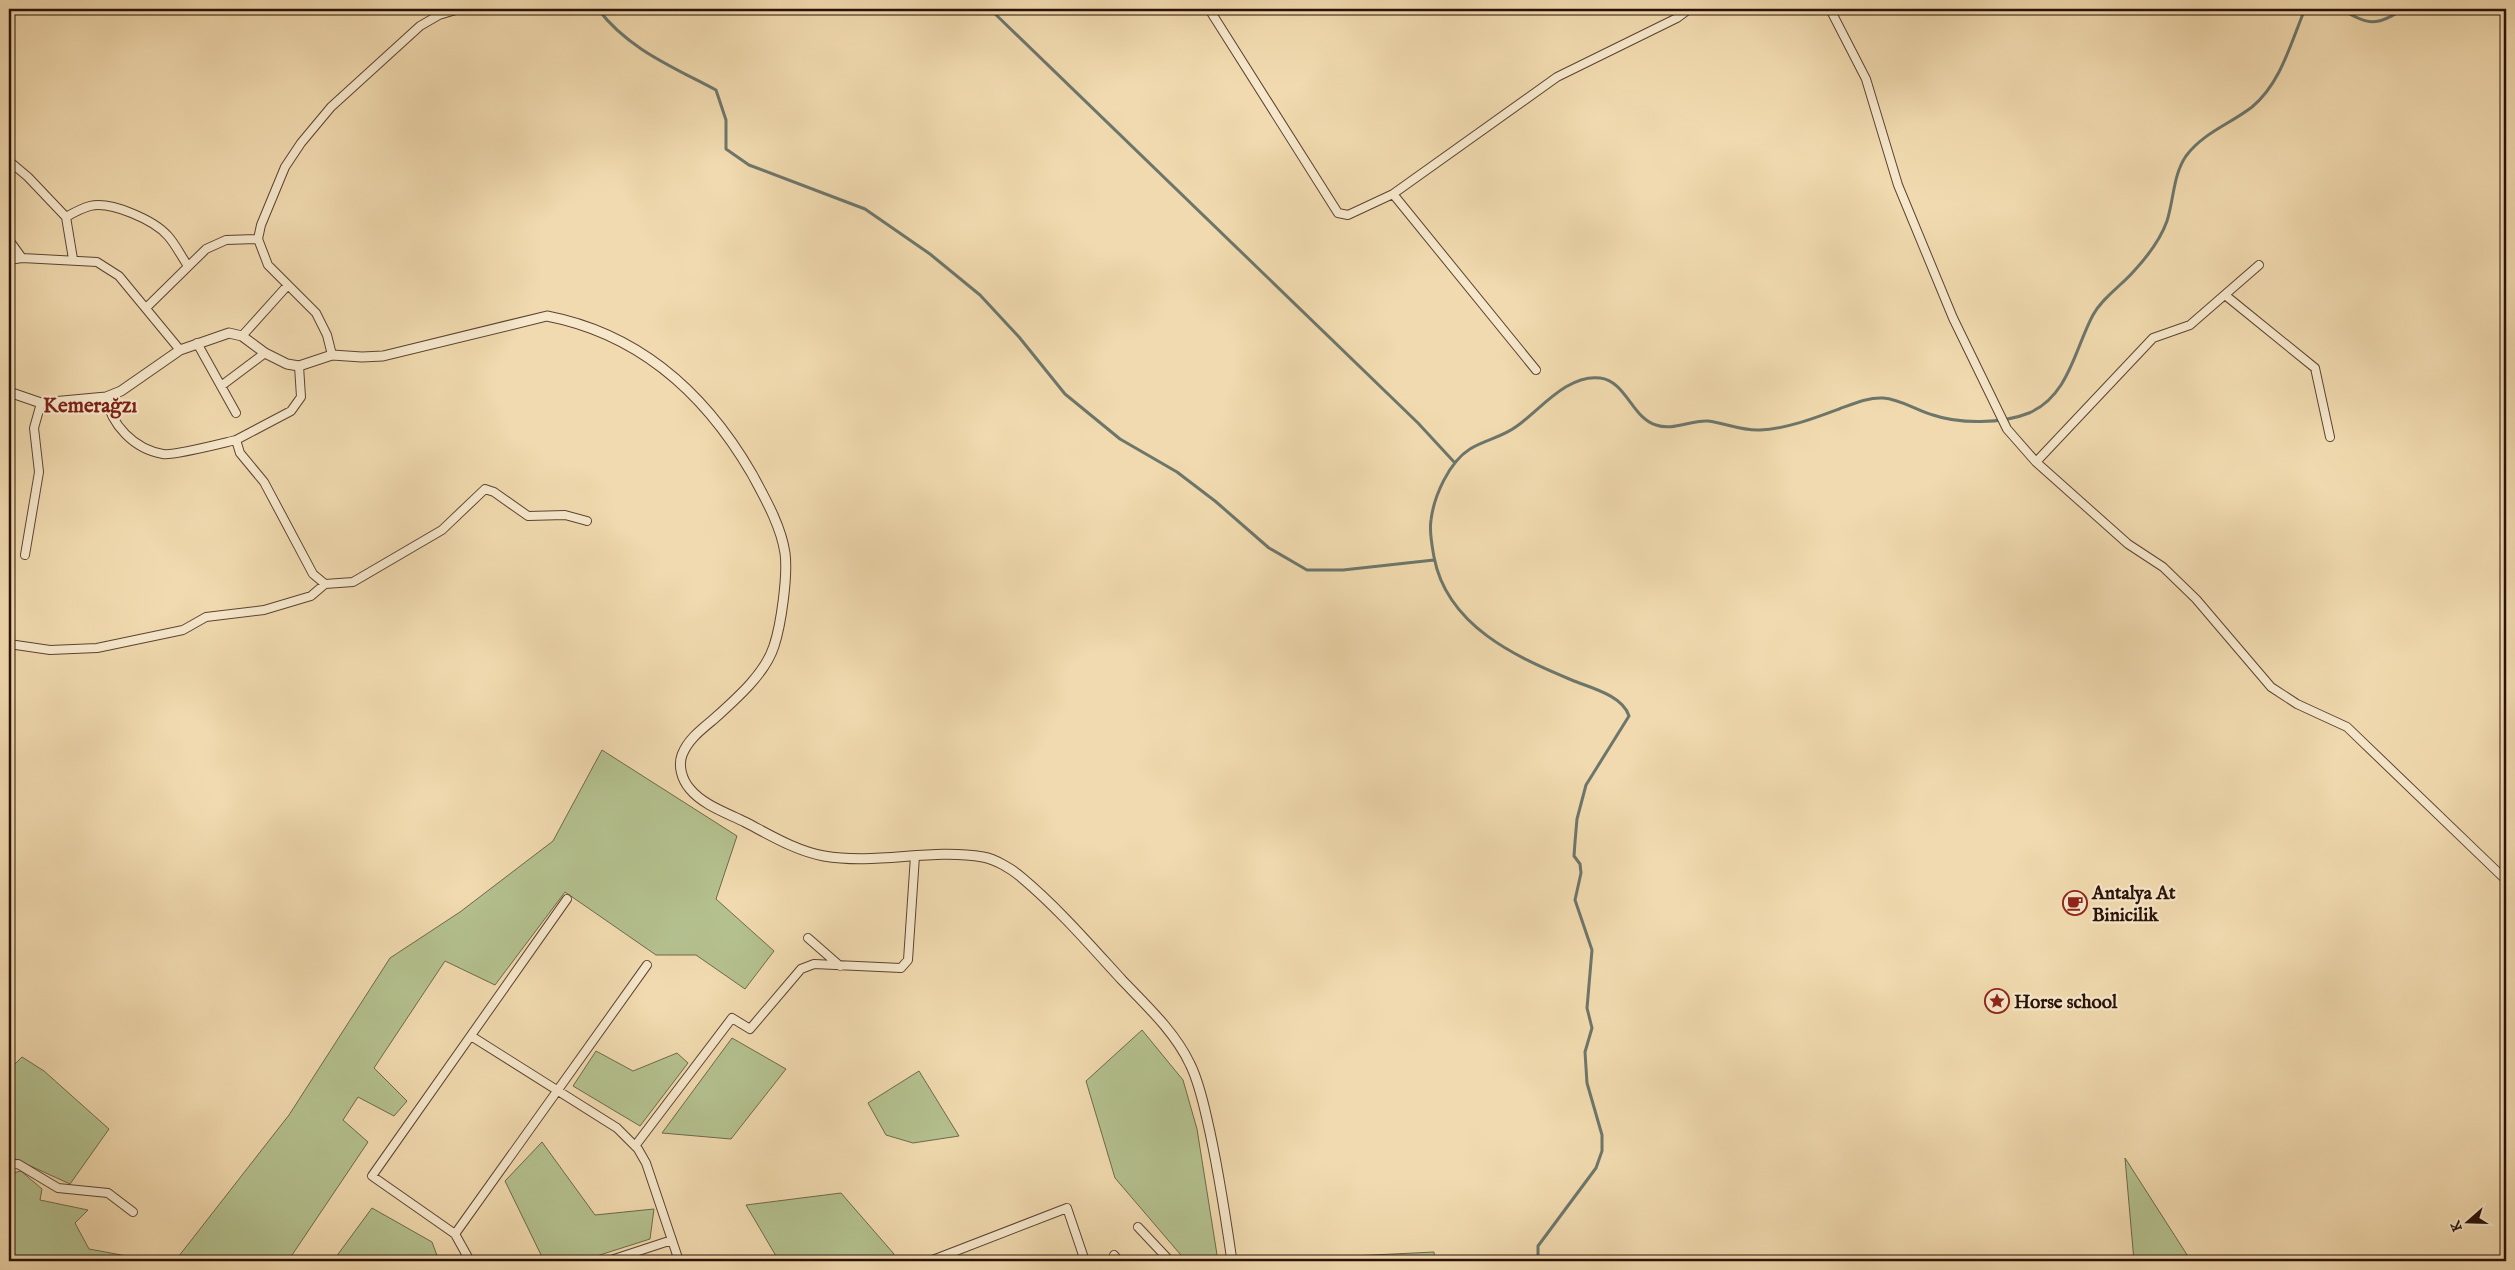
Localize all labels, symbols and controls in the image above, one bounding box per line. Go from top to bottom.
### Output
district label: Kemerağzı [43,393,137,420]
place label: Antalya At Binicilik [2091,882,2176,928]
cafe icon: Antalya At Binicilik [2062,890,2088,916]
place icon: Horse school [1984,988,2010,1014]
place label: Horse school [2014,991,2118,1015]
north arrow [2442,1198,2492,1248]
text: K [2446,1217,2467,1234]

